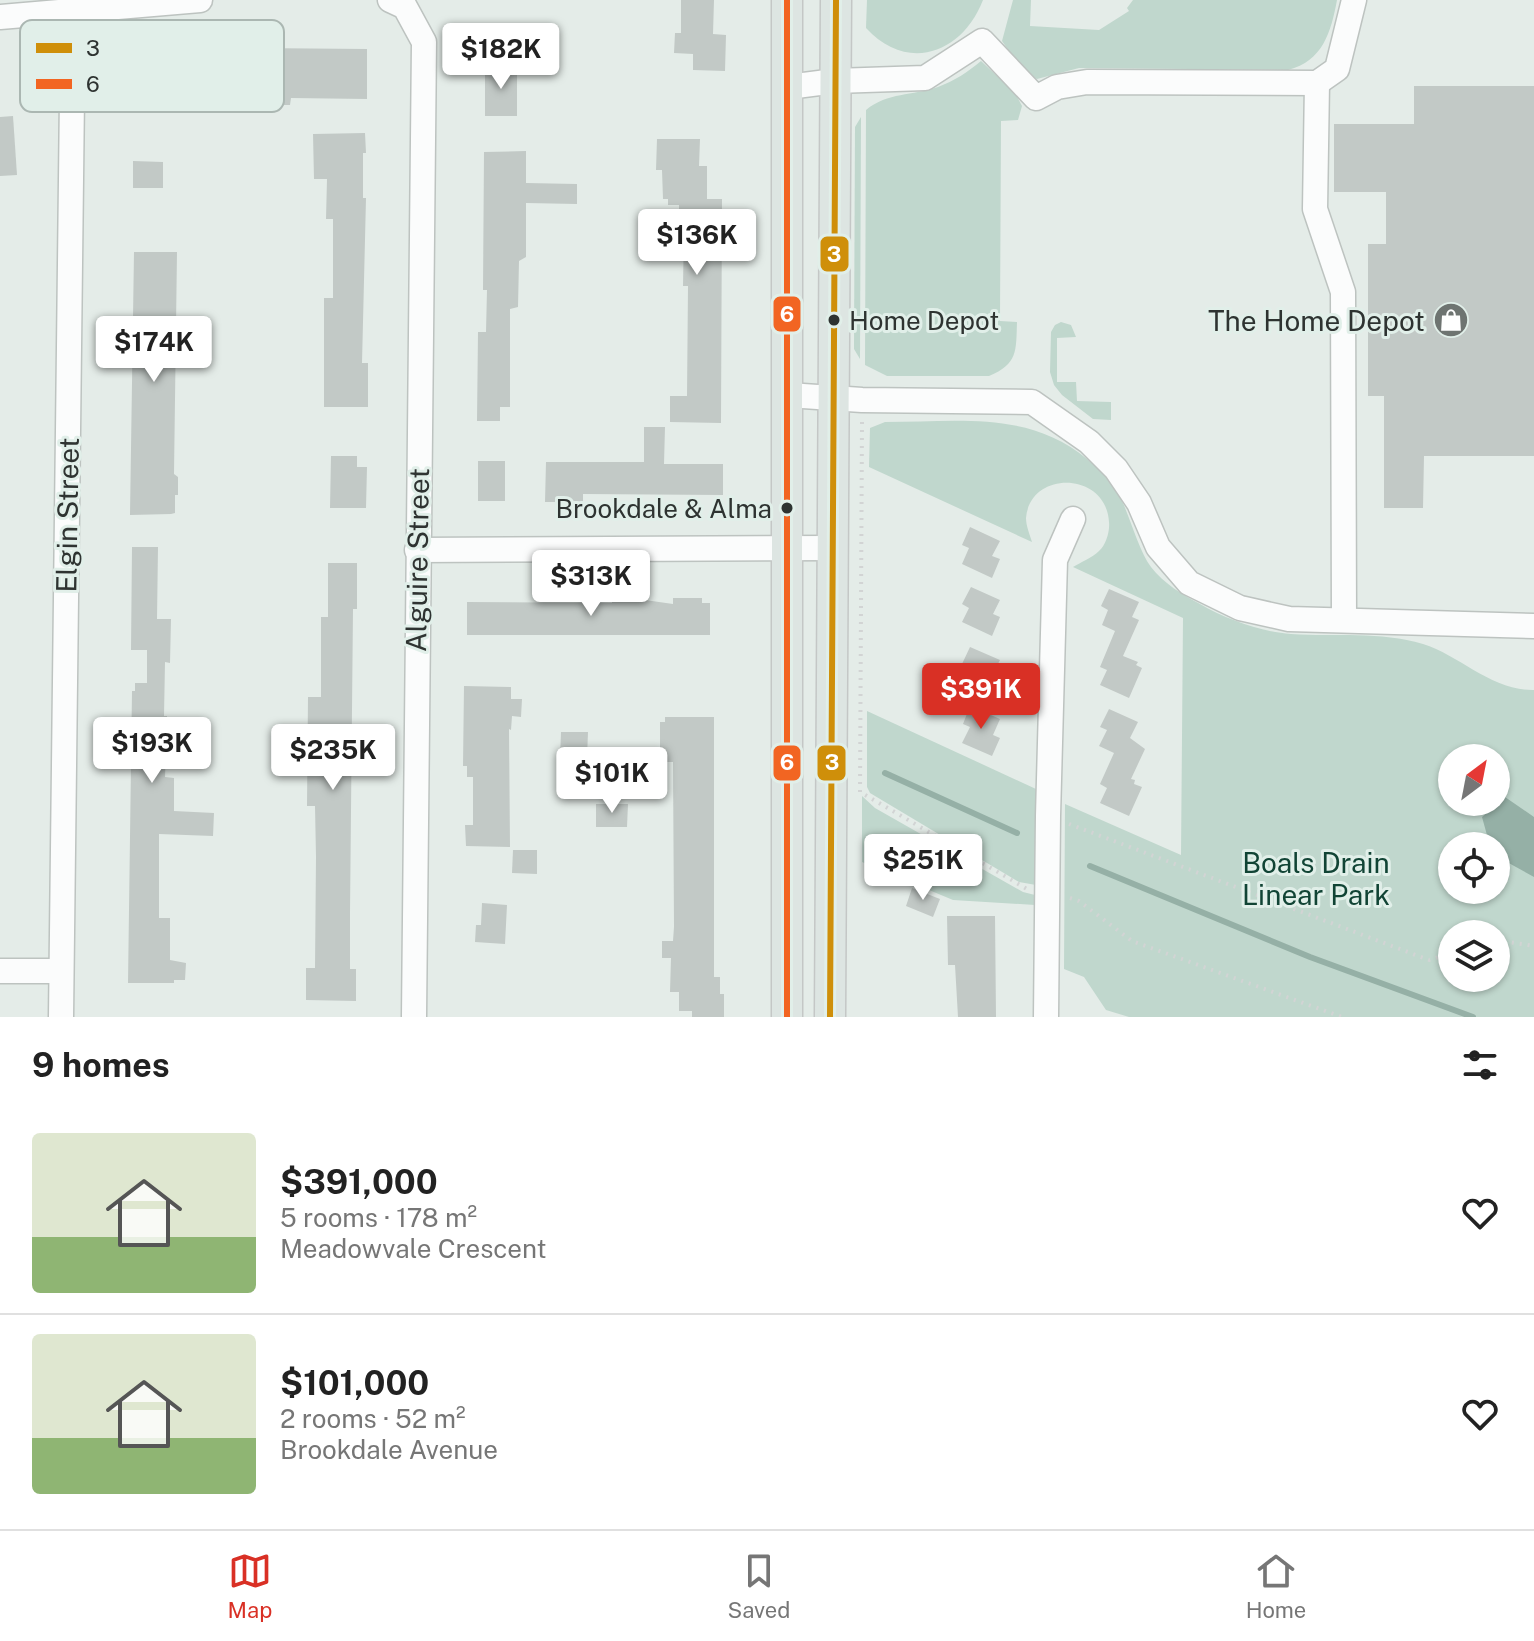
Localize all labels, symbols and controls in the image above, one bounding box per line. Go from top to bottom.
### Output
legend [20,20,284,112]
pin: $182K [445,23,557,91]
text: $182K [460,33,542,64]
text: 3 [86,35,100,61]
text: 6 [86,71,100,97]
pin: $136K [641,209,753,277]
text: $136K [656,219,738,250]
line badge: 3 [819,235,850,273]
text: 3 [827,241,841,267]
line badge: 6 [772,295,802,333]
text: 6 [780,301,794,327]
shop icon: The Home Depot [1432,301,1470,339]
place label: The Home Depot [1208,304,1425,337]
place label: Home Depot [849,305,999,336]
marker: Home Depot [826,312,842,328]
pin: $174K [98,316,210,384]
text: $174K [114,326,194,357]
street label: Elgin Street [49,437,85,593]
street label: Alguire Street [399,468,435,652]
place label: Brookdale & Alma [555,493,772,524]
marker: Brookdale & Alma [779,500,795,516]
pin: $313K [535,550,647,618]
text: $313K [550,560,632,591]
pin: $391K [925,663,1037,731]
text: $391K [940,673,1022,704]
pin: $193K [96,717,208,785]
pin: $235K [277,724,389,792]
text: $193K [111,727,193,758]
text: $235K [289,734,377,765]
line badge: 6 [772,744,802,782]
line badge: 3 [816,744,847,782]
north arrow [1438,744,1510,816]
map controls [1438,744,1510,992]
pin: $101K [556,747,668,815]
text: 6 [780,749,794,775]
text: 3 [825,749,839,775]
text: $101K [574,757,650,788]
button: locate [1438,832,1510,904]
pin: $251K [867,834,979,902]
text: $251K [882,844,964,875]
park label: Boals Drain Linear Park [1242,846,1390,911]
button: layers [1438,920,1510,992]
icon: filters [1458,1043,1502,1087]
text: 9 homes [32,1045,170,1085]
text: $391,000 [280,1162,438,1202]
icon: home [96,1165,192,1261]
icon: heart [1458,1191,1502,1235]
text: 5 rooms · 178 m² [280,1202,477,1233]
text: Meadowvale Crescent [280,1233,547,1264]
text: $101,000 [280,1363,429,1403]
icon: home [96,1366,192,1462]
icon: heart [1458,1392,1502,1436]
text: 2 rooms · 52 m² [280,1403,466,1434]
text: Brookdale Avenue [280,1434,498,1465]
tab: Map [228,1549,272,1623]
tab: Saved [728,1549,790,1623]
tab: Home [1246,1549,1306,1623]

